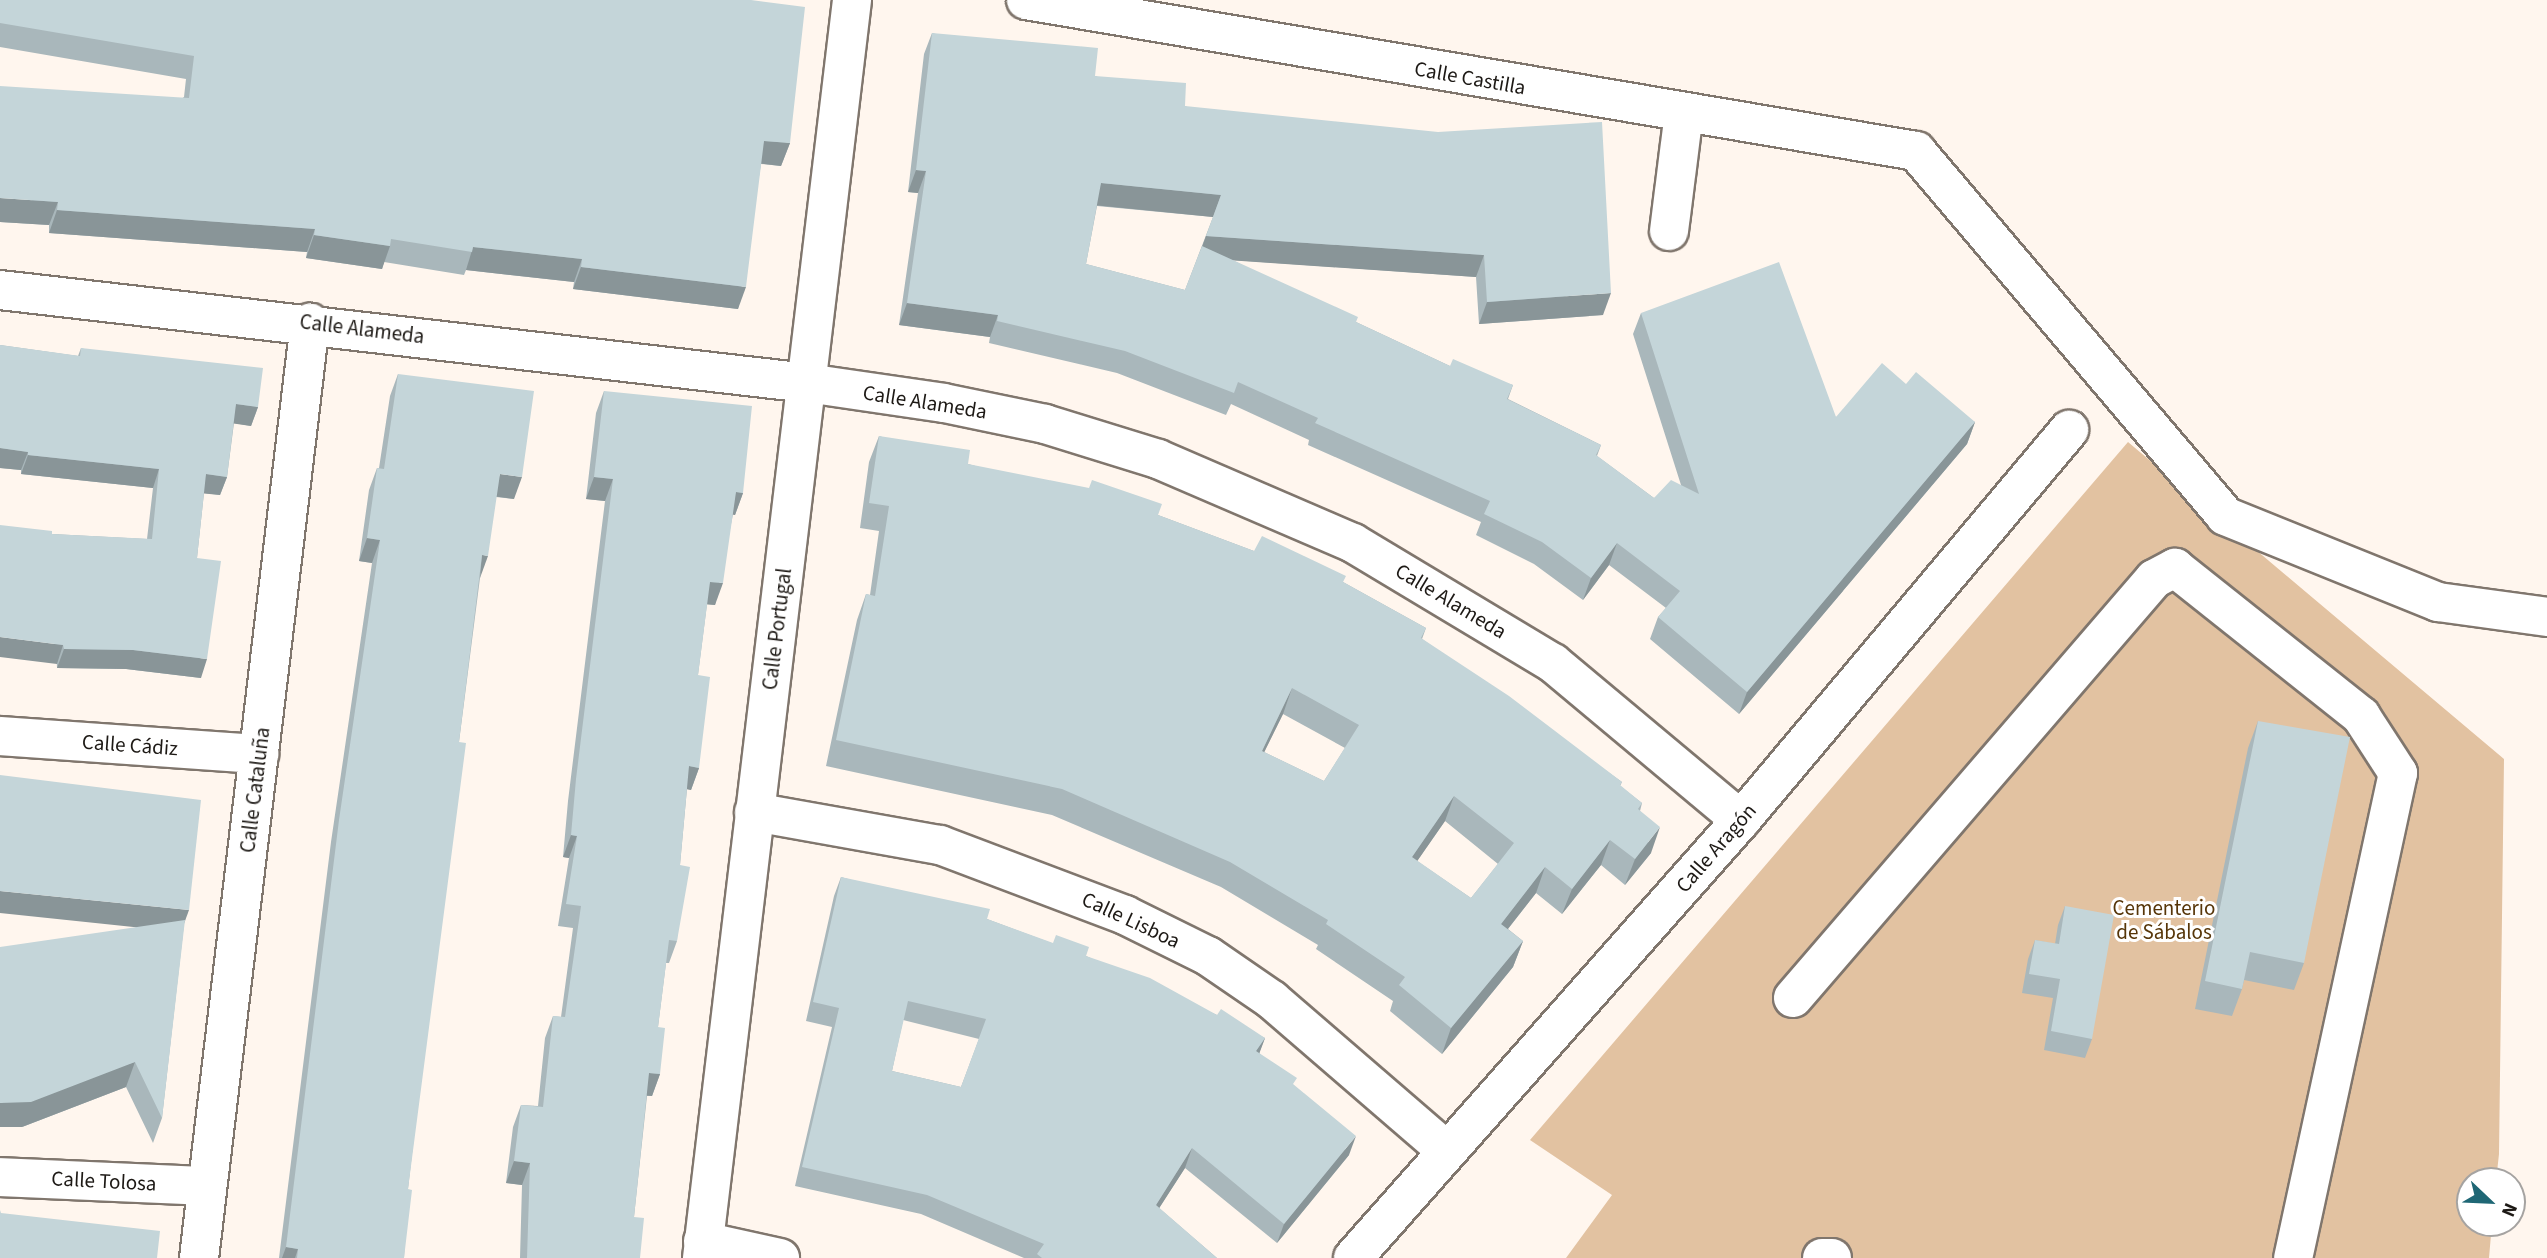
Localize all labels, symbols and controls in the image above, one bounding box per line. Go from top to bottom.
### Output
street label: Calle Castilla [1412,56,1528,100]
street label: Calle Alameda [298,309,426,349]
street label: Calle Alameda [861,380,989,424]
street label: Calle Alameda [1391,558,1511,644]
street label: Calle Portugal [757,567,797,691]
street label: Calle Cataluña [235,726,275,854]
street label: Calle Cádiz [81,729,179,761]
street label: Calle Aragón [1670,798,1762,898]
street label: Calle Lisboa [1078,886,1184,954]
park label: Cementerio de Sábalos [2113,895,2215,945]
street label: Calle Tolosa [51,1166,157,1196]
north arrow [2456,1167,2526,1237]
text: N [2494,1199,2524,1221]

